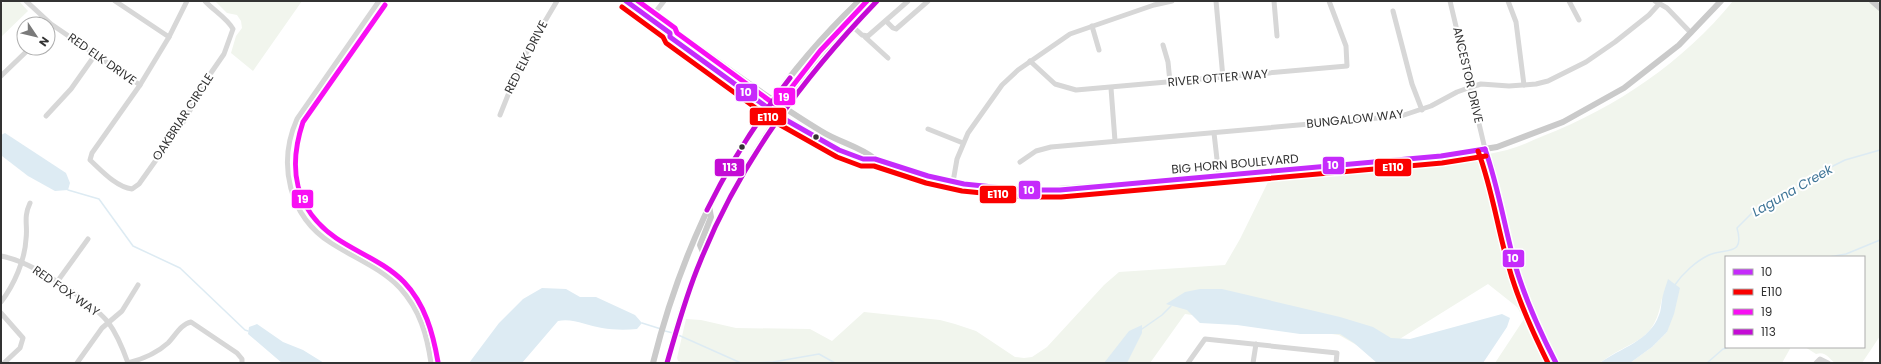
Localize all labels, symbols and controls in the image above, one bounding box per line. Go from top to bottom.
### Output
north arrow [16,16,56,56]
street label: RED ELK DRIVE [500,17,551,96]
street label: ANCESTOR DRIVE [1449,25,1488,125]
street label: RED ELK DRIVE [65,29,140,88]
text: N [35,34,53,50]
street label: RIVER OTTER WAY [1167,65,1269,90]
street label: OAKBRIAR CIRCLE [148,70,217,164]
line badge: 10 [735,83,758,102]
text: 10 [740,84,752,100]
line badge: 19 [773,87,796,106]
text: 19 [779,89,790,105]
street label: BUNGALOW WAY [1305,105,1404,132]
line badge: E110 [749,107,787,126]
text: E110 [757,109,779,125]
unlabelled marker [811,132,821,142]
unlabelled marker [737,142,747,152]
street label: BIG HORN BOULEVARD [1171,149,1299,178]
line badge: 10 [1322,156,1345,175]
text: 10 [1327,157,1339,173]
line badge: 113 [714,158,745,177]
line badge: E110 [1374,158,1412,177]
text: 113 [723,159,738,175]
text: E110 [1382,159,1404,175]
water label: Laguna Creek [1748,159,1837,221]
line badge: 10 [1018,180,1041,200]
text: 10 [1023,182,1035,198]
line badge: E110 [979,185,1017,204]
text: E110 [987,186,1009,202]
line badge: 19 [291,189,314,209]
text: 19 [298,191,309,207]
line badge: 10 [1502,249,1525,268]
text: 10 [1507,250,1519,266]
legend [1725,256,1865,348]
street label: RED FOX WAY [29,261,103,320]
text: 10 [1761,263,1772,280]
text: E110 [1761,283,1782,300]
text: 19 [1761,303,1772,320]
text: 113 [1761,323,1776,340]

